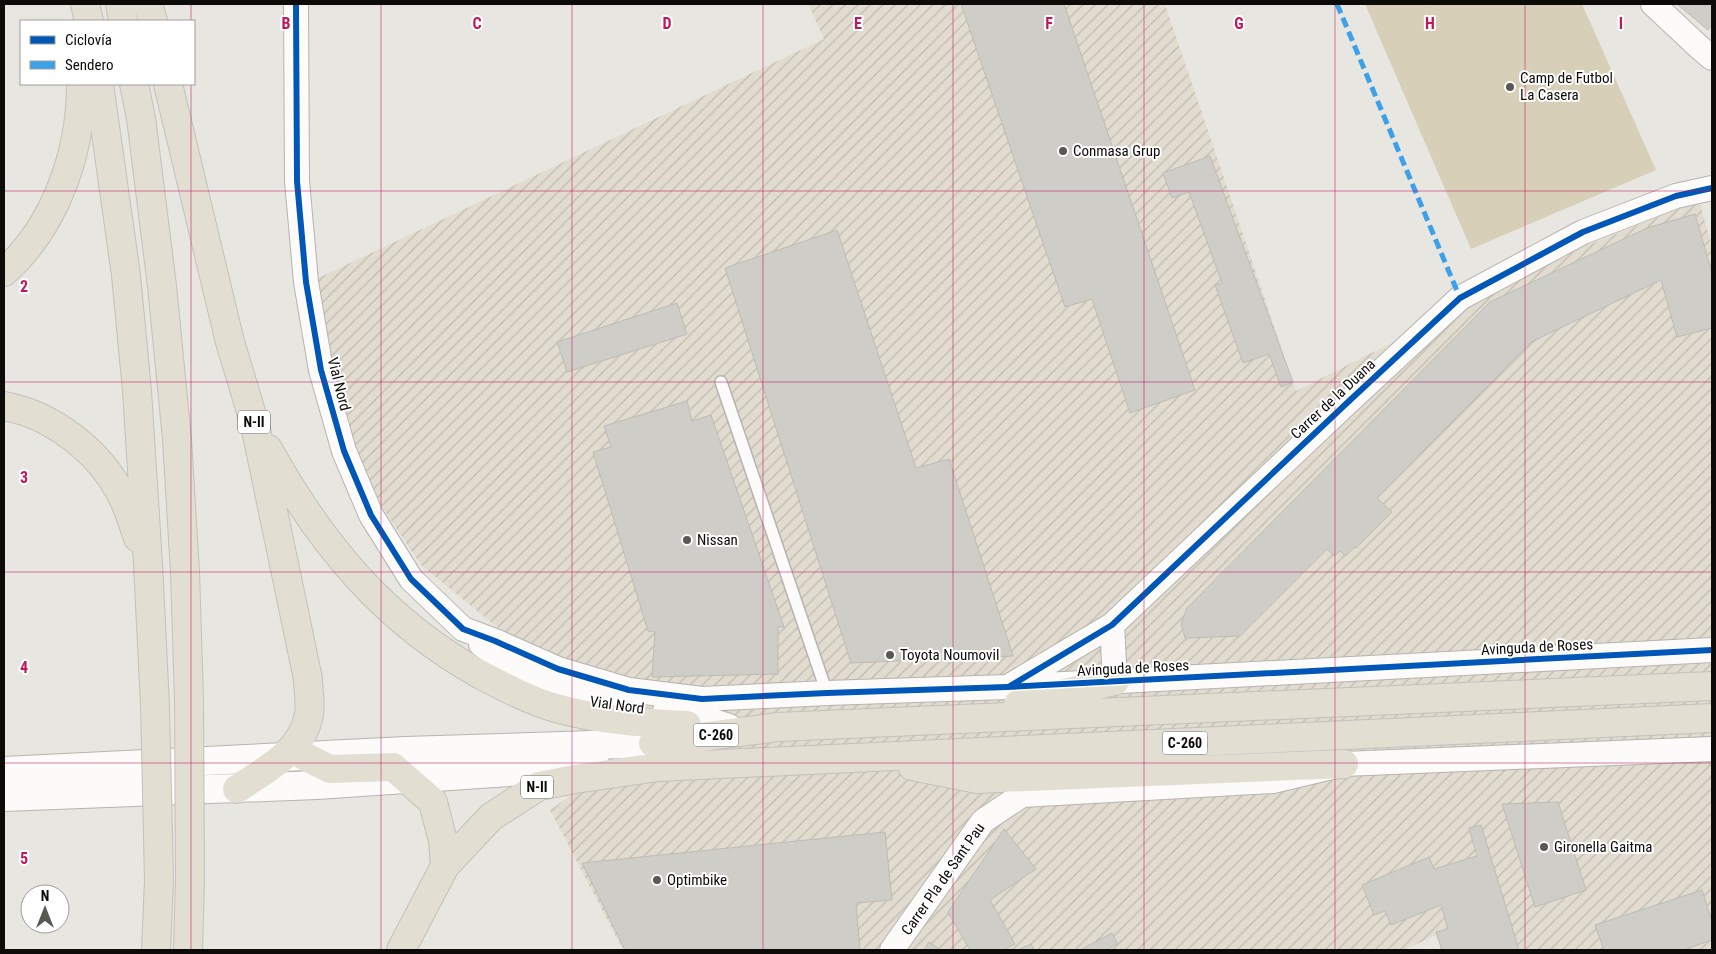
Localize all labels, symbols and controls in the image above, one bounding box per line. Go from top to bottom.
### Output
text: B [282,14,291,33]
text: C [472,14,482,33]
text: D [662,14,672,33]
text: E [854,14,862,33]
text: F [1045,14,1053,33]
text: G [1234,14,1244,33]
text: H [1425,14,1435,33]
text: I [1619,14,1623,33]
legend [20,20,195,85]
text: Ciclovía [65,31,112,49]
text: Sendero [65,56,114,74]
place label: Camp de Futbol La Casera [1520,69,1613,104]
marker: Camp de Futbol La Casera [1504,81,1516,93]
place label: Conmasa Grup [1073,142,1160,160]
marker: Conmasa Grup [1057,145,1069,157]
text: 2 [20,277,28,296]
street label: Vial Nord [324,355,354,413]
street label: Carrer de la Duana [1287,355,1379,443]
road number: N-II [238,411,270,434]
text: 3 [20,468,28,487]
place label: Nissan [697,531,738,549]
marker: Nissan [681,534,693,546]
street label: Avinguda de Roses [1480,635,1594,659]
place label: Toyota Noumovil [900,646,999,664]
marker: Toyota Noumovil [884,649,896,661]
street label: Avinguda de Roses [1076,656,1190,680]
text: 4 [20,658,28,677]
street label: Vial Nord [589,692,645,718]
road number: C-260 [694,724,738,746]
road number: C-260 [1162,731,1208,754]
road number: N-II [521,776,553,799]
street label: Carrer Pla de Sant Pau [898,819,988,939]
place label: Gironella Gaitma [1554,838,1652,856]
marker: Gironella Gaitma [1538,841,1550,853]
text: 5 [20,849,28,868]
place label: Optimbike [667,871,727,889]
marker: Optimbike [651,874,663,886]
north arrow [20,884,70,934]
text: N [41,888,49,904]

